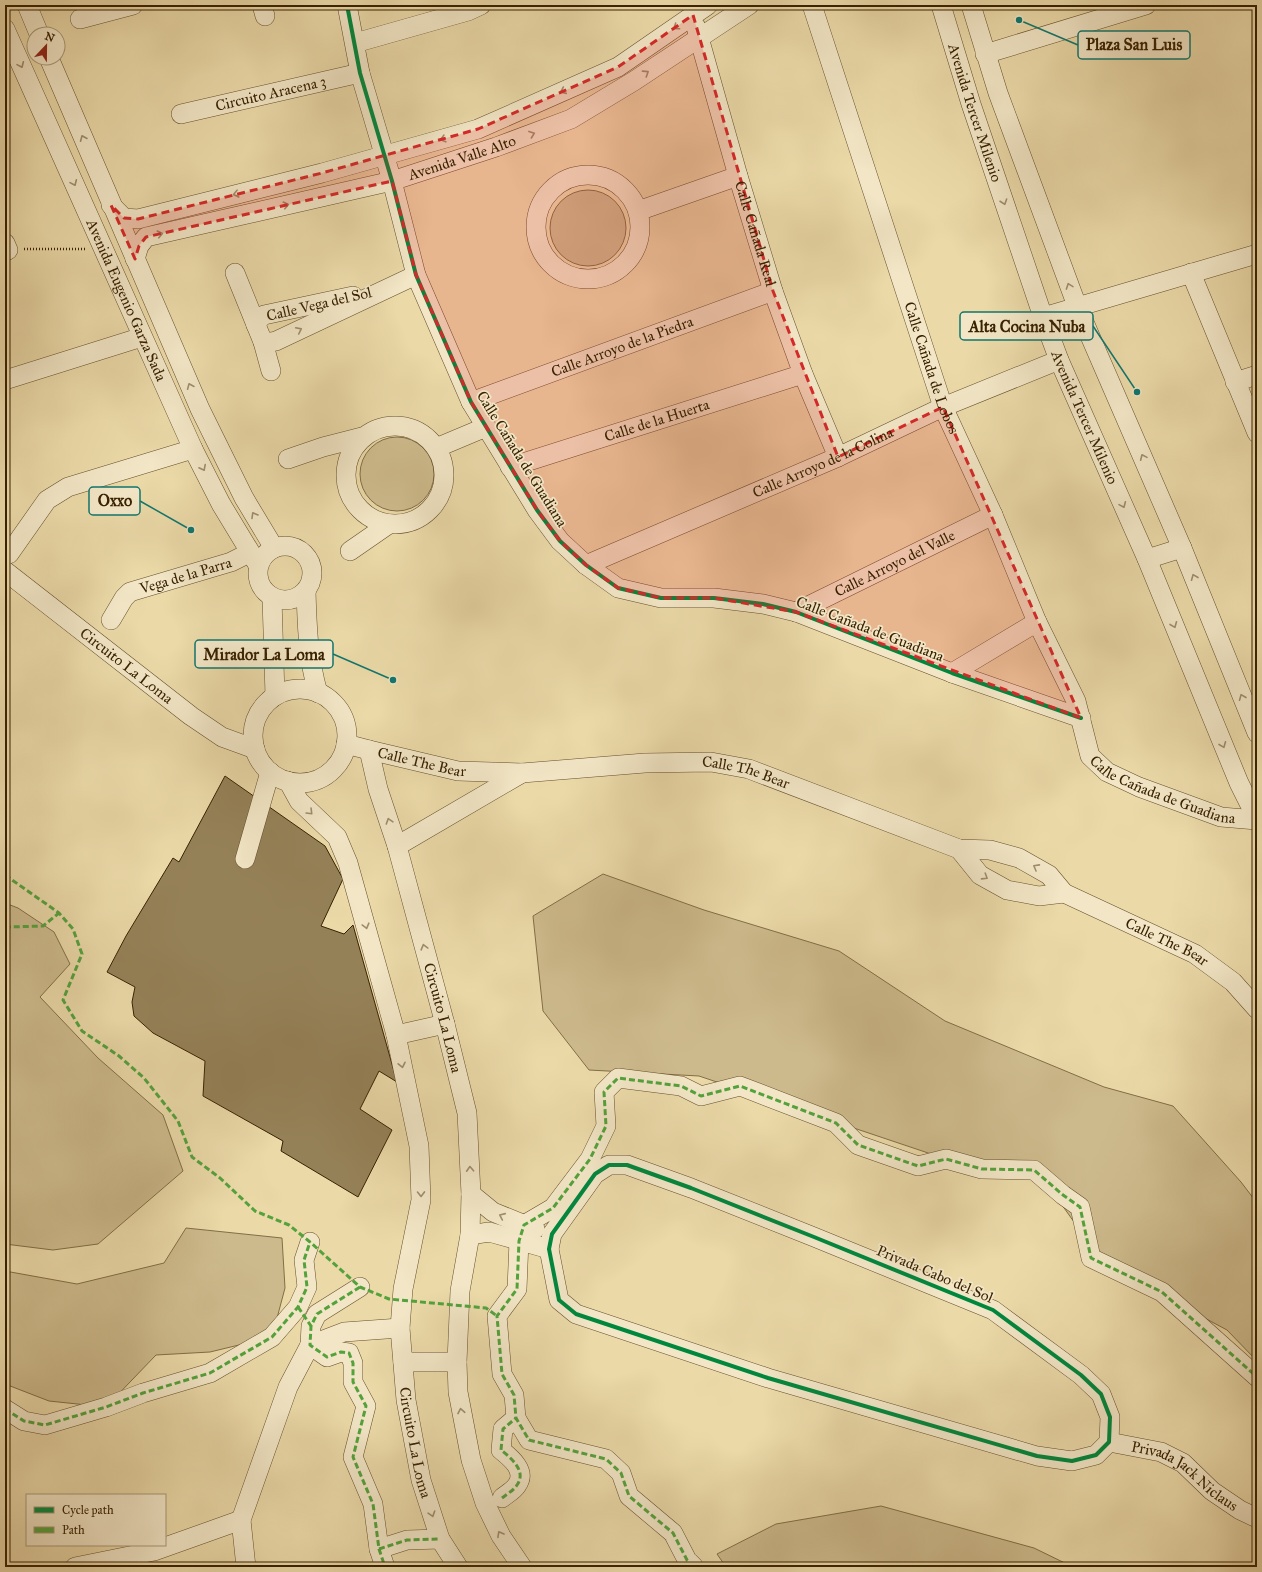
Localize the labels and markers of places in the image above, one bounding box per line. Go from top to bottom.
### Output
callout: Plaza San Luis [1078,31,1190,59]
callout: Alta Cocina Nuba [960,312,1093,340]
callout: Oxxo [89,487,140,515]
callout: Mirador La Loma [195,640,333,668]

